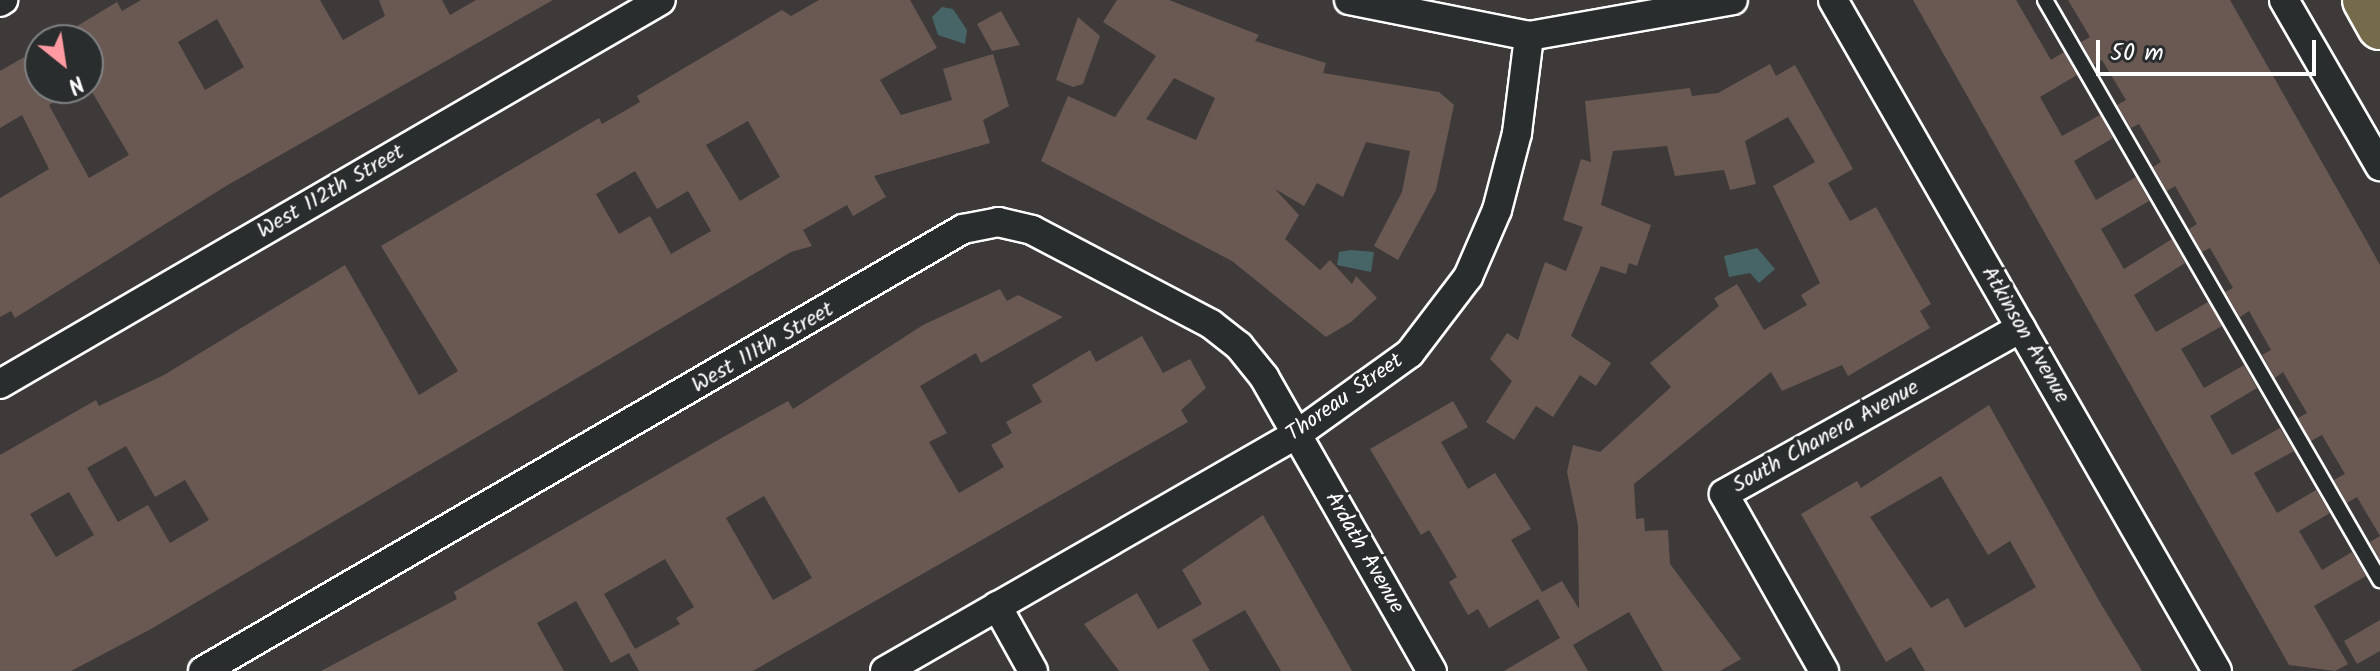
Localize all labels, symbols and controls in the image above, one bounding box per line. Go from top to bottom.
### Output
north arrow [24,24,104,104]
scale bar [2100,24,2320,74]
text: 50 m [2110,34,2164,73]
text: N [60,65,90,102]
street label: West 112th Street [253,139,409,245]
street label: Atkinson Avenue [1975,262,2075,408]
street label: West 111th Street [687,297,839,399]
street label: Thoreau Street [1282,348,1408,448]
street label: South Chanera Avenue [1728,375,1924,499]
street label: Ardath Avenue [1319,488,1409,618]

